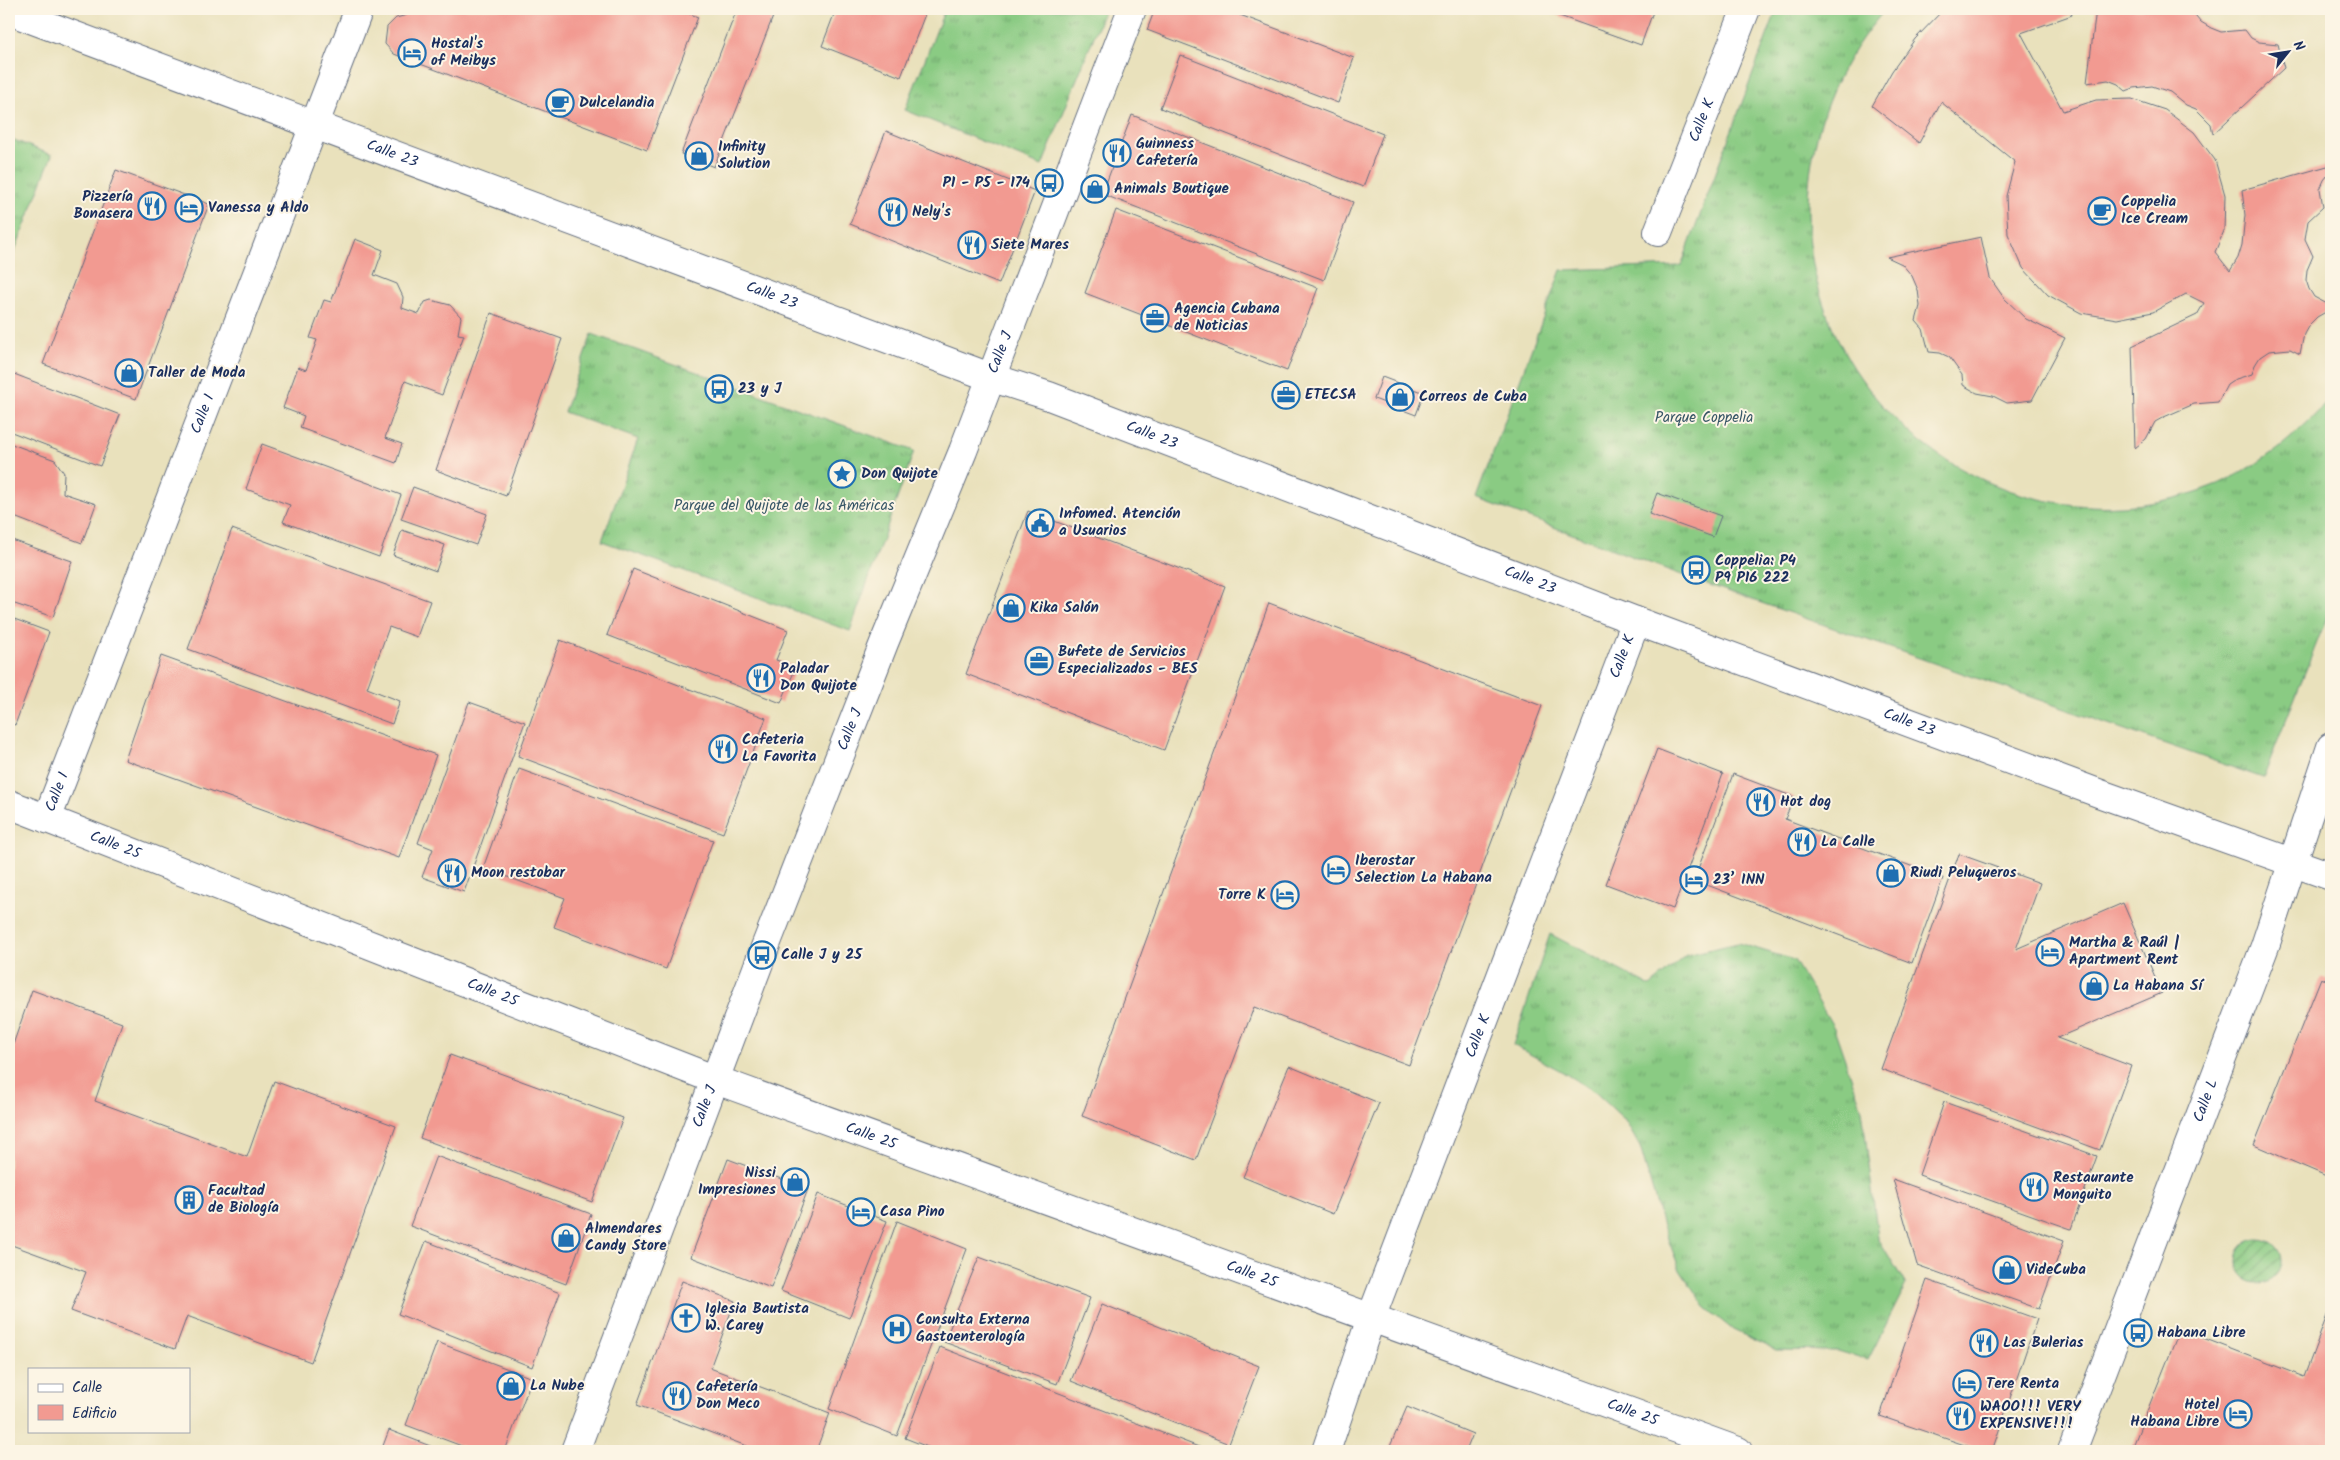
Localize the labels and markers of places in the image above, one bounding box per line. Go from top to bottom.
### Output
place label: Hostal's of Meibys [431,32,496,73]
hotel icon: Hostal's of Meibys [397,38,427,68]
cafe icon: Dulcelandia [545,88,575,118]
place label: Dulcelandia [579,91,655,115]
place label: Guinness Cafetería [1136,132,1198,173]
place label: Infinity Solution [718,135,770,176]
restaurant icon: Guinness Cafetería [1102,138,1132,168]
shop icon: Infinity Solution [684,141,714,171]
bus stop icon: P1 - P5 - 174 [1034,168,1064,198]
place label: P1 - P5 - 174 [943,171,1030,195]
shop icon: Animals Boutique [1080,174,1110,204]
place label: Animals Boutique [1114,177,1230,201]
place label: Pizzería Bonasera [73,185,133,226]
place label: Coppelia Ice Cream [2121,190,2188,231]
restaurant icon: Pizzería Bonasera [137,191,167,221]
hotel icon: Vanessa y Aldo [174,193,204,223]
place label: Vanessa y Aldo [208,196,309,220]
cafe icon: Coppelia Ice Cream [2087,196,2117,226]
restaurant icon: Nely's [878,197,908,227]
place label: Nely's [912,200,951,224]
restaurant icon: Siete Mares [957,230,987,260]
place label: Siete Mares [991,233,1069,257]
place label: Agencia Cubana de Noticias [1174,297,1280,338]
office icon: Agencia Cubana de Noticias [1140,303,1170,333]
shop icon: Taller de Moda [114,358,144,388]
place label: Taller de Moda [148,361,246,385]
bus stop icon: 23 y J [704,374,734,404]
place label: 23 y J [738,377,782,401]
office icon: ETECSA [1271,380,1301,410]
shop icon: Correos de Cuba [1385,382,1415,412]
place label: ETECSA [1305,383,1357,407]
place label: Correos de Cuba [1419,385,1527,409]
place icon: Don Quijote [827,459,857,489]
place label: Don Quijote [861,462,938,486]
place label: Infomed. Atención a Usuarios [1059,502,1181,543]
public building icon: Infomed. Atención a Usuarios [1025,508,1055,538]
place label: Coppelia: P4 P9 P16 222 [1715,549,1796,590]
bus stop icon: Coppelia: P4 P9 P16 222 [1681,555,1711,585]
shop icon: Kika Salón [996,593,1026,623]
place label: Kika Salón [1030,596,1099,620]
place label: Bufete de Servicios Especializados - BES [1058,640,1198,681]
office icon: Bufete de Servicios Especializados - BES [1024,646,1054,676]
place label: Paladar Don Quijote [780,657,857,698]
restaurant icon: Paladar Don Quijote [746,663,776,693]
place label: Cafeteria La Favorita [742,728,817,769]
restaurant icon: Cafeteria La Favorita [708,734,738,764]
restaurant icon: Hot dog [1746,787,1776,817]
place label: Hot dog [1780,790,1831,814]
restaurant icon: La Calle [1787,827,1817,857]
place label: La Calle [1821,830,1876,854]
place label: Iberostar Selection La Habana [1355,849,1492,890]
hotel icon: Iberostar Selection La Habana [1321,855,1351,885]
restaurant icon: Moon restobar [437,858,467,888]
shop icon: Riudi Peluqueros [1876,858,1906,888]
place label: Moon restobar [471,861,566,885]
place label: Riudi Peluqueros [1910,861,2016,885]
hotel icon: 23’ INN [1679,865,1709,895]
place label: 23’ INN [1713,868,1765,892]
hotel icon: Torre K [1270,880,1300,910]
place label: Torre K [1218,883,1266,907]
place label: Martha & Raúl | Apartment Rent [2069,931,2180,972]
hotel icon: Martha & Raúl | Apartment Rent [2035,937,2065,967]
bus stop icon: Calle J y 25 [747,940,777,970]
place label: Calle J y 25 [781,943,863,967]
shop icon: La Habana Sí [2079,971,2109,1001]
place label: La Habana Sí [2113,974,2205,998]
place label: Nissi Impresiones [698,1161,777,1202]
place label: Restaurante Monguito [2053,1166,2134,1207]
shop icon: Nissi Impresiones [780,1167,810,1197]
restaurant icon: Restaurante Monguito [2019,1172,2049,1202]
place label: Facultad de Biología [208,1179,279,1220]
building icon: Facultad de Biología [174,1185,204,1215]
hotel icon: Casa Pino [846,1197,876,1227]
place label: Casa Pino [880,1200,945,1224]
place label: Almendares Candy Store [585,1217,667,1258]
shop icon: Almendares Candy Store [551,1223,581,1253]
shop icon: VideCuba [1992,1255,2022,1285]
place label: VideCuba [2026,1258,2086,1282]
place label: Iglesia Bautista W. Carey [705,1297,809,1338]
church icon: Iglesia Bautista W. Carey [671,1303,701,1333]
place label: Consulta Externa Gastoenterología [916,1308,1030,1349]
hospital icon: Consulta Externa Gastoenterología [882,1314,912,1344]
bus stop icon: Habana Libre [2123,1318,2153,1348]
place label: Habana Libre [2157,1321,2246,1345]
restaurant icon: Las Bulerias [1969,1328,1999,1358]
place label: Las Bulerias [2003,1331,2084,1355]
hotel icon: Tere Renta [1952,1369,1982,1399]
shop icon: La Nube [496,1371,526,1401]
place label: Tere Renta [1986,1372,2059,1396]
place label: La Nube [530,1374,585,1398]
place label: Cafetería Don Meco [696,1375,760,1416]
restaurant icon: Cafetería Don Meco [662,1381,692,1411]
place label: Hotel Habana Libre [2130,1393,2220,1434]
place label: WAOO!!! VERY EXPENSIVE!!! [1980,1395,2082,1436]
hotel icon: Hotel Habana Libre [2223,1399,2253,1429]
restaurant icon: WAOO!!! VERY EXPENSIVE!!! [1946,1401,1976,1431]

